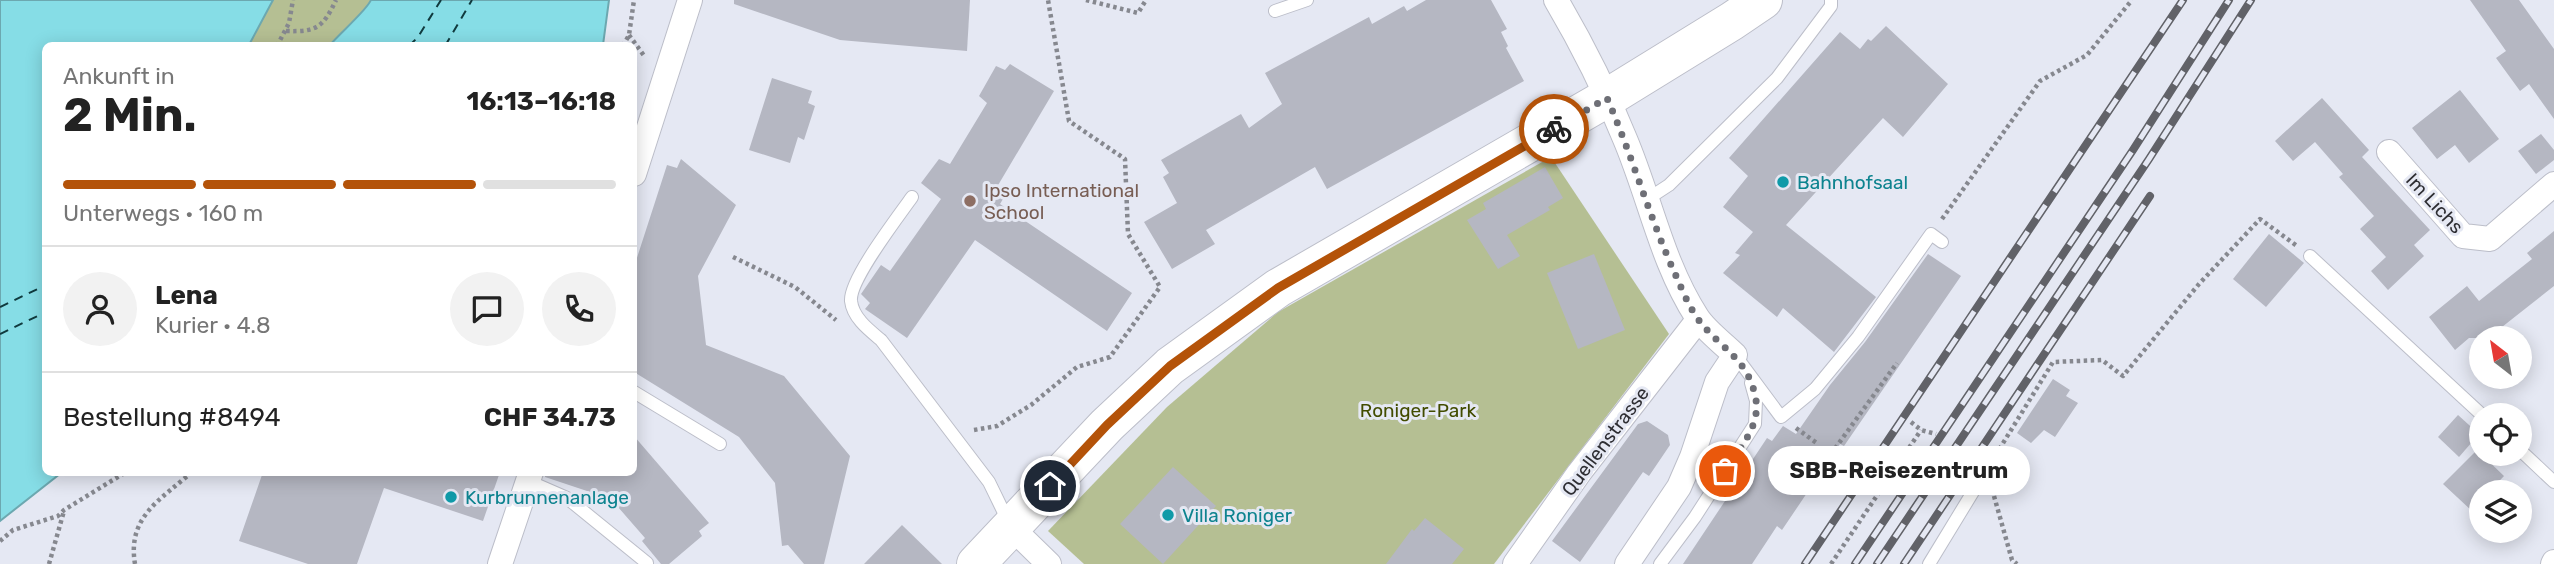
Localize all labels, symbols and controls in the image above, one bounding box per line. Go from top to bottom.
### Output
text: Ankunft in [63,62,175,90]
text: 16:13–16:18 [466,86,616,117]
text: 2 Min. [63,88,197,143]
courier [1519,94,1589,164]
icon: bike [1535,110,1573,148]
street label: Im Lichs [2401,169,2468,238]
place label: Bahnhofsaal [1797,171,1908,194]
marker: Bahnhofsaal [1775,174,1791,190]
place label: Ipso International School [984,179,1139,224]
marker: Ipso International School [962,193,978,209]
text: Unterwegs · 160 m [63,199,263,227]
button: person [63,272,137,346]
button: chat [450,272,524,346]
button: phone [542,272,616,346]
text: Lena [155,280,218,311]
text: Kurier · 4.8 [155,311,271,339]
north arrow [2469,326,2532,388]
map controls [2469,326,2532,543]
street label: Quellenstrasse [1557,382,1654,501]
park label: Roniger-Park [1360,399,1476,422]
text: Bestellung #8494 [63,402,281,433]
text: CHF 34.73 [484,402,616,433]
button: locate [2469,403,2532,466]
pin [1695,441,1755,501]
callout: SBB-Reisezentrum [1767,447,2030,496]
icon: bag [1706,452,1744,490]
pin [1020,456,1080,516]
text: SBB-Reisezentrum [1790,456,2008,484]
icon: home [1031,467,1069,505]
button: layers [2469,480,2532,543]
place label: Kurbrunnenanlage [465,486,629,509]
marker: Kurbrunnenanlage [443,489,459,505]
place label: Villa Roniger [1182,504,1293,527]
marker: Villa Roniger [1160,507,1176,523]

